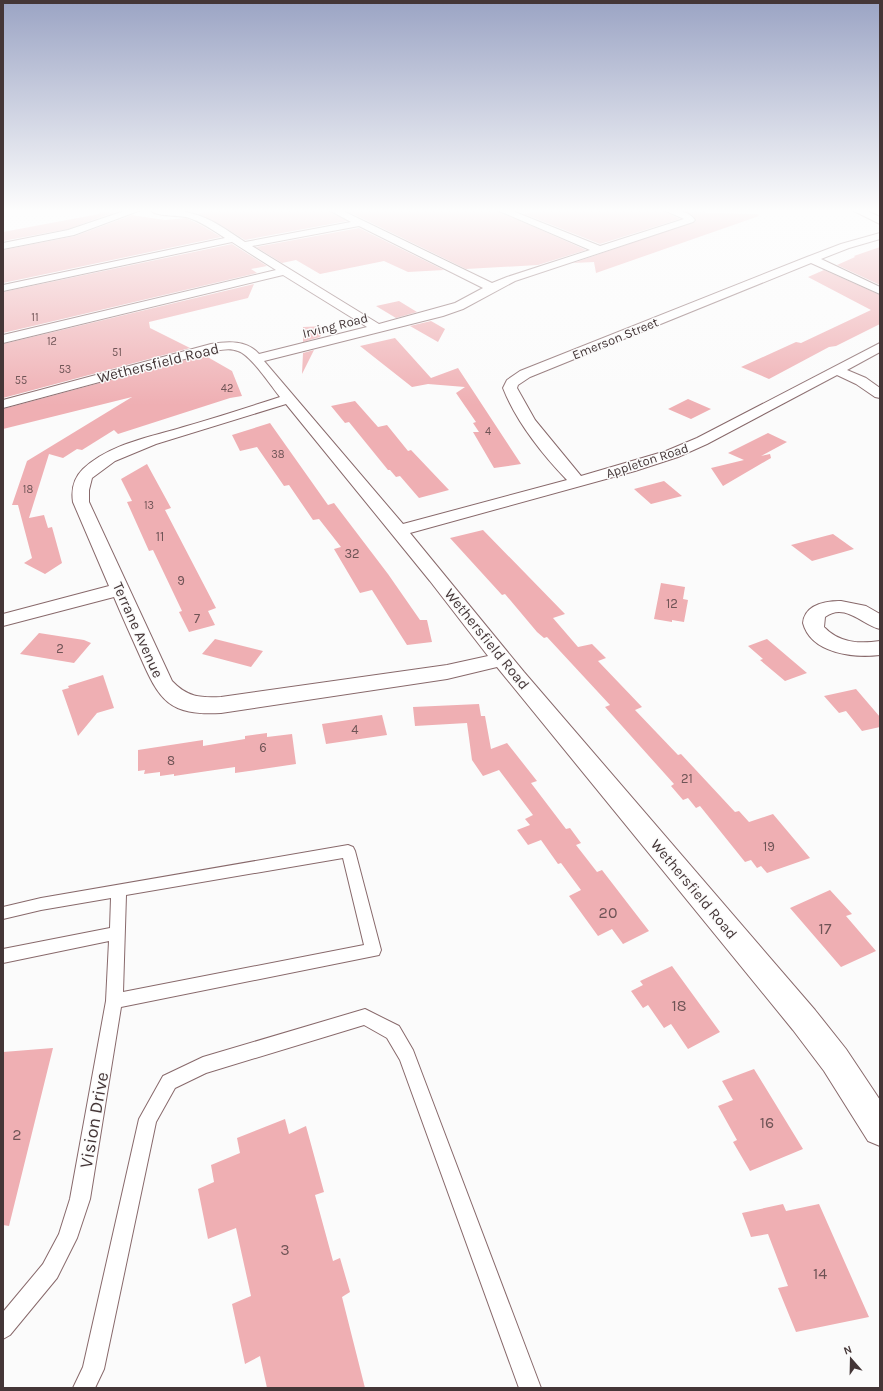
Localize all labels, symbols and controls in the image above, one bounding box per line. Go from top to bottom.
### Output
street label: Irving Road [301,310,369,341]
house number: 11 [31,311,39,324]
street label: Emerson Street [570,314,660,363]
house number: 12 [47,335,57,348]
street label: Wethersfield Road [95,339,221,387]
house number: 51 [112,346,122,359]
house number: 53 [59,363,71,376]
house number: 55 [15,374,27,387]
house number: 42 [221,382,233,395]
house number: 4 [485,425,491,438]
street label: Appleton Road [604,440,690,481]
house number: 38 [271,448,285,461]
house number: 18 [23,483,33,496]
house number: 13 [144,499,154,512]
house number: 11 [156,529,164,544]
house number: 32 [344,546,360,561]
house number: 9 [177,573,185,588]
street label: Terrane Avenue [109,579,167,681]
street label: Wethersfield Road [441,585,533,693]
house number: 12 [666,596,678,611]
house number: 7 [194,611,200,626]
house number: 2 [56,641,64,656]
house number: 4 [351,722,359,737]
house number: 6 [259,740,267,755]
house number: 8 [167,753,175,768]
house number: 21 [681,771,693,786]
street label: Wethersfield Road [647,835,741,943]
house number: 19 [763,839,775,854]
house number: 20 [599,903,617,922]
house number: 17 [819,919,832,938]
house number: 18 [671,996,687,1015]
street label: Vision Drive [75,1070,113,1170]
house number: 16 [760,1113,774,1132]
house number: 2 [12,1125,22,1144]
house number: 3 [280,1240,290,1259]
house number: 14 [813,1264,827,1283]
north arrow [831,1339,871,1379]
text: N [842,1343,854,1358]

